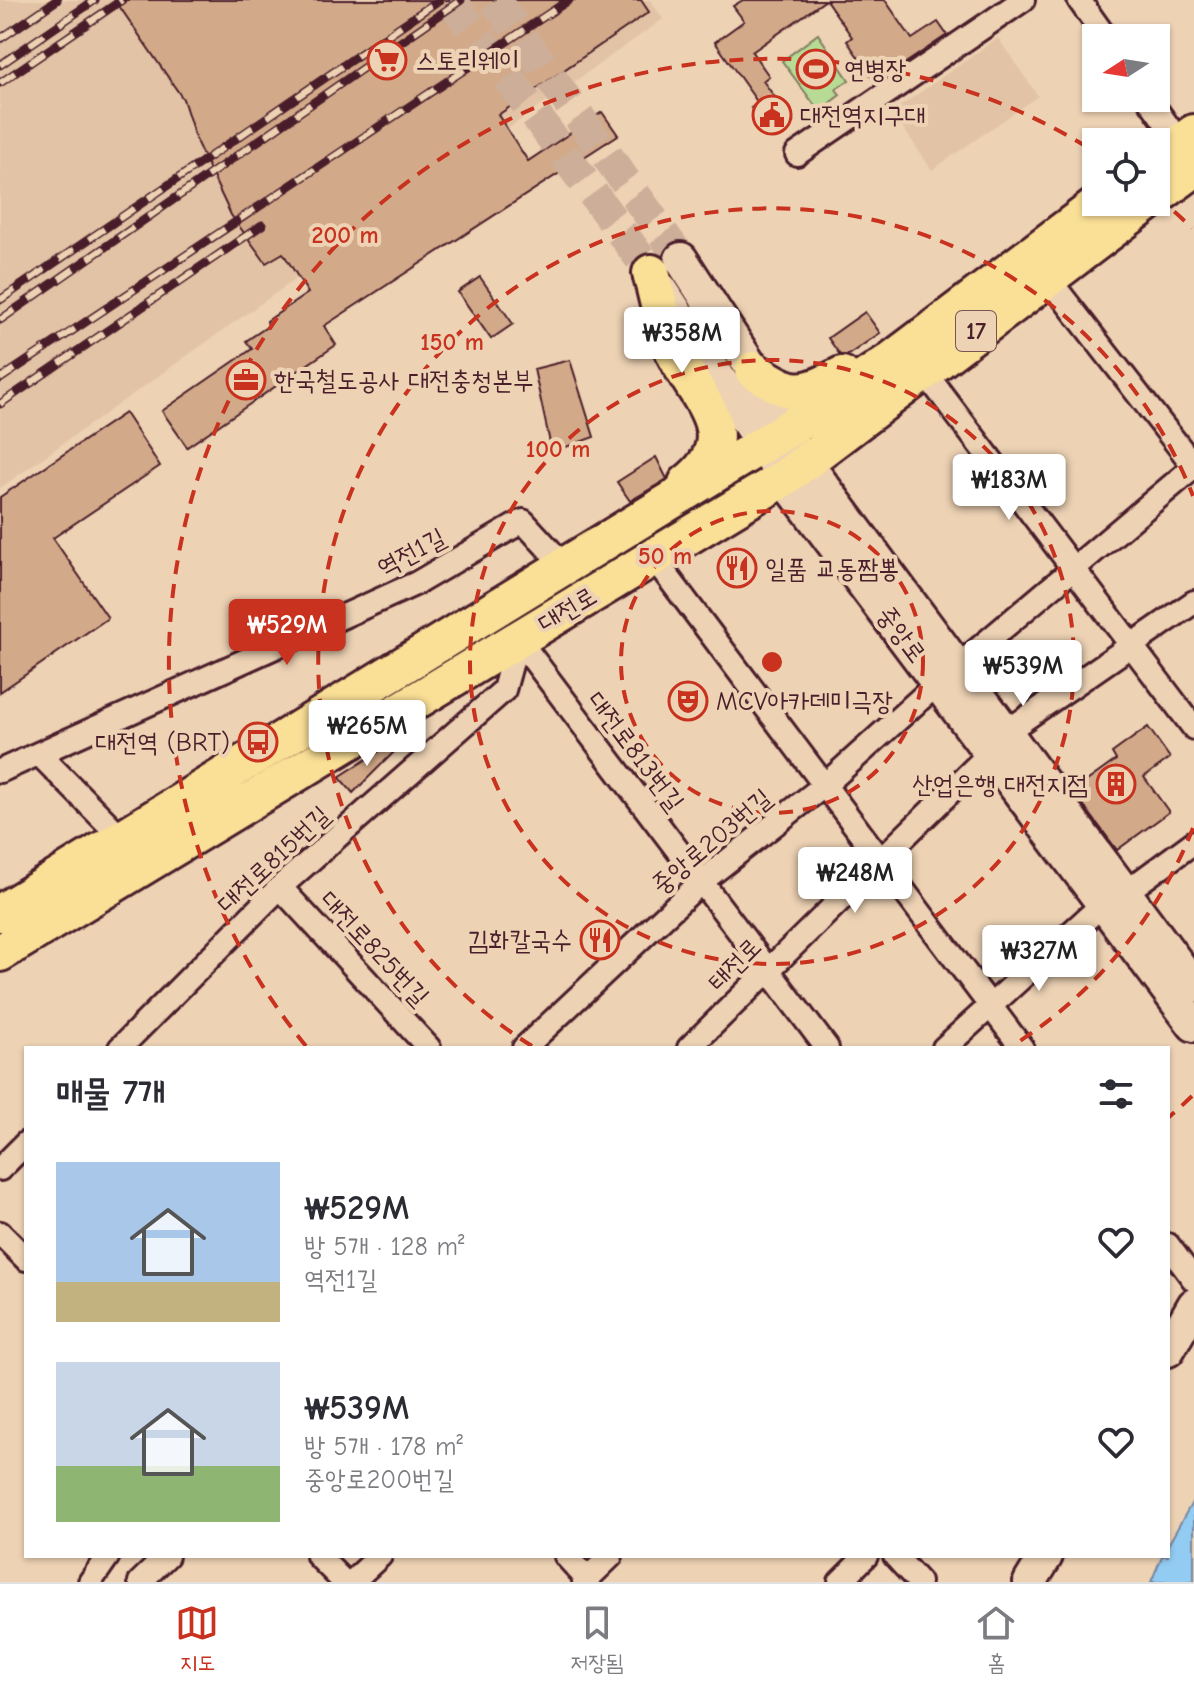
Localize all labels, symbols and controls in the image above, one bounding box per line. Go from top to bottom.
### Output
north arrow [1082,24,1170,112]
map controls [1082,24,1170,216]
supermarket icon: 스토리웨이 [366,39,408,81]
place label: 스토리웨이 [415,46,520,76]
sports icon: 연병장 [795,48,837,90]
place label: 연병장 [844,55,907,85]
public building icon: 대전역지구대 [751,94,793,136]
place label: 대전역지구대 [800,101,926,131]
button: locate [1082,128,1170,216]
text: 200 m [311,221,379,249]
pin: ₩358M [626,307,738,375]
road number: 17 [956,311,996,351]
text: ₩358M [642,318,722,348]
text: 150 m [420,328,484,356]
office icon: 한국철도공사 대전충청본부 [225,359,267,401]
place label: 한국철도공사 대전충청본부 [274,366,534,396]
text: 100 m [526,435,590,463]
pin: ₩183M [953,454,1065,522]
text: ₩183M [971,465,1047,495]
street label: 역전1길 [372,522,451,583]
text: 50 m [638,542,692,570]
restaurant icon: 일품 교동짬뽕 [716,547,758,589]
place label: 일품 교동짬뽕 [765,554,899,584]
street label: 대전로 [533,581,602,639]
pin: ₩529M [231,599,343,667]
street label: 중앙로 [870,601,932,669]
text: ₩529M [247,610,327,640]
pin: ₩539M [967,640,1079,708]
centre of rings [758,648,786,676]
text: ₩539M [983,651,1063,681]
theatre icon: MCV아카데미극장 [667,680,709,722]
street label: 대전로813번길 [581,686,690,817]
place label: MCV아카데미극장 [716,687,893,717]
pin: ₩265M [311,700,423,768]
text: ₩265M [327,711,407,741]
bus stop icon: 대전역 (BRT) [237,721,279,763]
place label: 대전역 (BRT) [95,728,230,758]
building icon: 산업은행 대전지점 [1095,763,1137,805]
place label: 산업은행 대전지점 [912,770,1088,800]
street label: 중앙로203번길 [646,783,778,901]
street label: 대전로815번길 [211,800,336,919]
pin: ₩248M [799,847,911,915]
text: ₩248M [816,858,894,888]
street label: 대전로825번길 [314,885,435,1012]
restaurant icon: 김화칼국수 [579,919,621,961]
pin: ₩327M [983,925,1095,993]
place label: 김화칼국수 [467,926,572,956]
street label: 태전로 [702,932,768,998]
text: ₩327M [1000,936,1078,966]
icon: filters [1094,1072,1138,1116]
text: 매물 7개 [56,1073,165,1113]
text: ₩529M [304,1188,409,1228]
icon: home [120,1194,216,1290]
icon: heart [1094,1220,1138,1264]
text: 방 5개 · 128 m² [304,1232,465,1262]
text: 역전1길 [304,1265,377,1295]
text: ₩539M [304,1388,409,1428]
icon: home [120,1394,216,1490]
icon: heart [1094,1420,1138,1464]
text: 방 5개 · 178 m² [304,1432,463,1462]
text: 중앙로200번길 [304,1465,454,1495]
tab: 지도 [175,1601,219,1677]
tab: 저장됨 [570,1601,624,1677]
tab: 홈 [974,1601,1018,1677]

